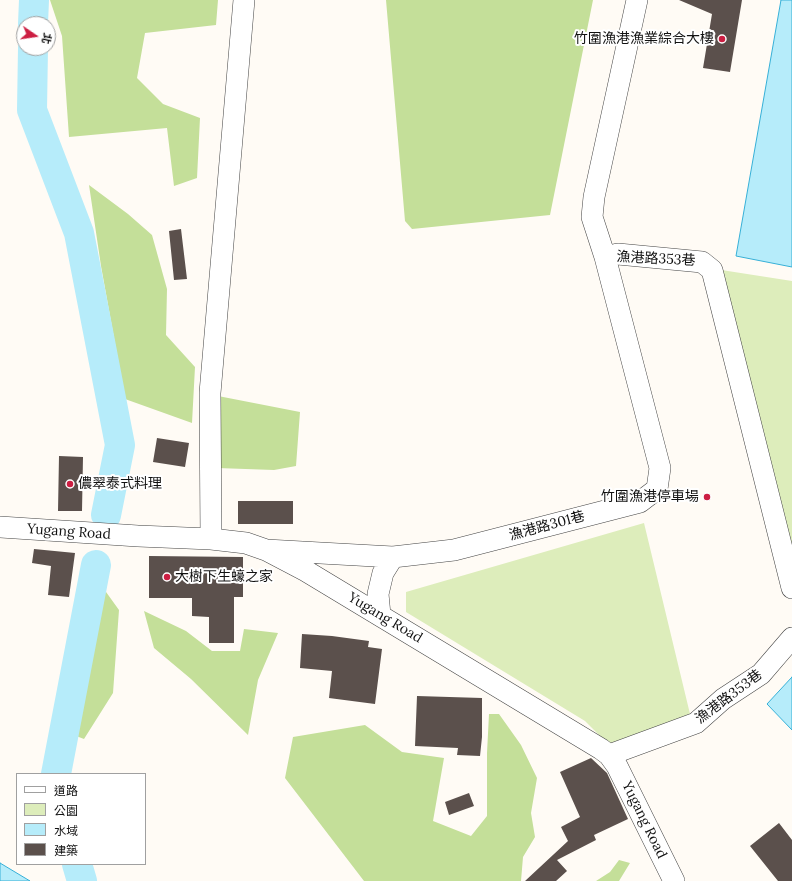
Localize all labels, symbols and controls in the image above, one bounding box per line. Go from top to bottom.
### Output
north arrow [16,16,56,56]
place label: 竹圍漁港漁業綜合大樓 [574,31,714,47]
text: 北 [39,32,55,45]
marker: 竹圍漁港漁業綜合大樓 [717,34,727,44]
street label: 漁港路353巷 [616,249,696,269]
place label: 儂翠泰式料理 [78,476,162,492]
marker: 儂翠泰式料理 [65,479,75,489]
place label: 竹圍漁港停車場 [601,489,699,505]
marker: 竹圍漁港停車場 [702,492,712,502]
street label: 漁港路301巷 [507,508,587,544]
street label: Yugang Road [27,521,111,543]
place label: 大樹下生蠔之家 [175,569,273,585]
marker: 大樹下生蠔之家 [162,572,172,582]
street label: Yugang Road [345,589,425,647]
street label: 漁港路353巷 [692,666,766,728]
legend [16,773,146,865]
street label: Yugang Road [618,779,670,861]
text: 道路 [54,783,78,798]
text: 公園 [54,803,78,818]
text: 水域 [54,823,78,838]
text: 建築 [54,843,78,858]

